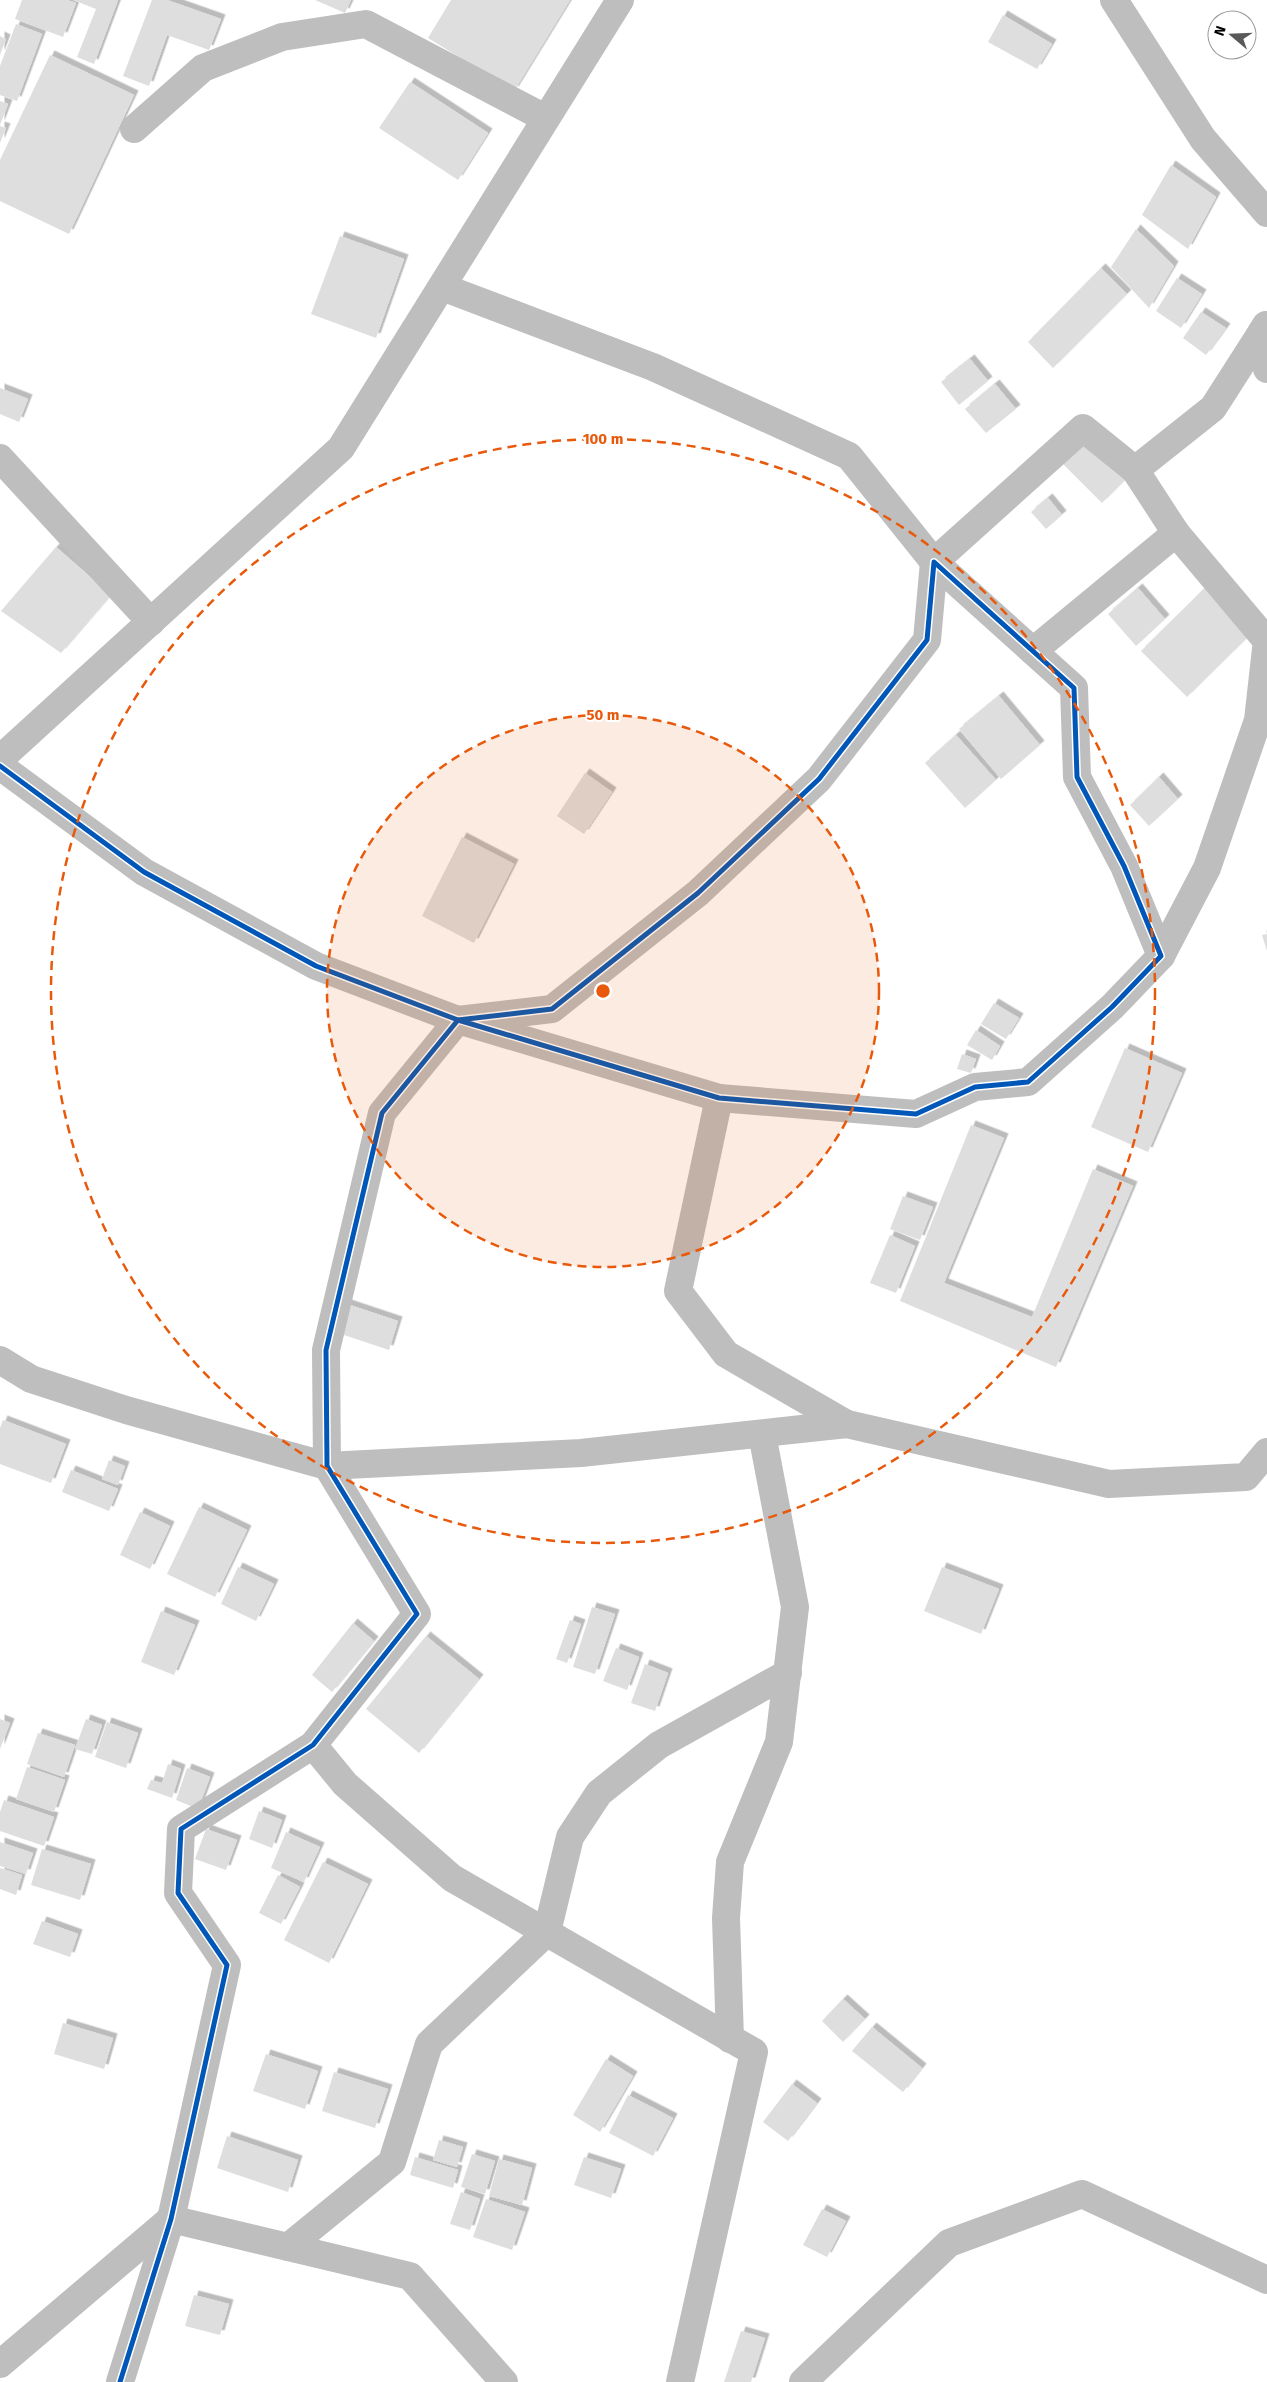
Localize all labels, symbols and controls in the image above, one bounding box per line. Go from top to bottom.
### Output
north arrow [1207,10,1257,60]
text: N [1211,24,1230,38]
text: 100 m [583,430,623,448]
text: 50 m [586,706,620,724]
centre of rings [594,982,612,1000]

